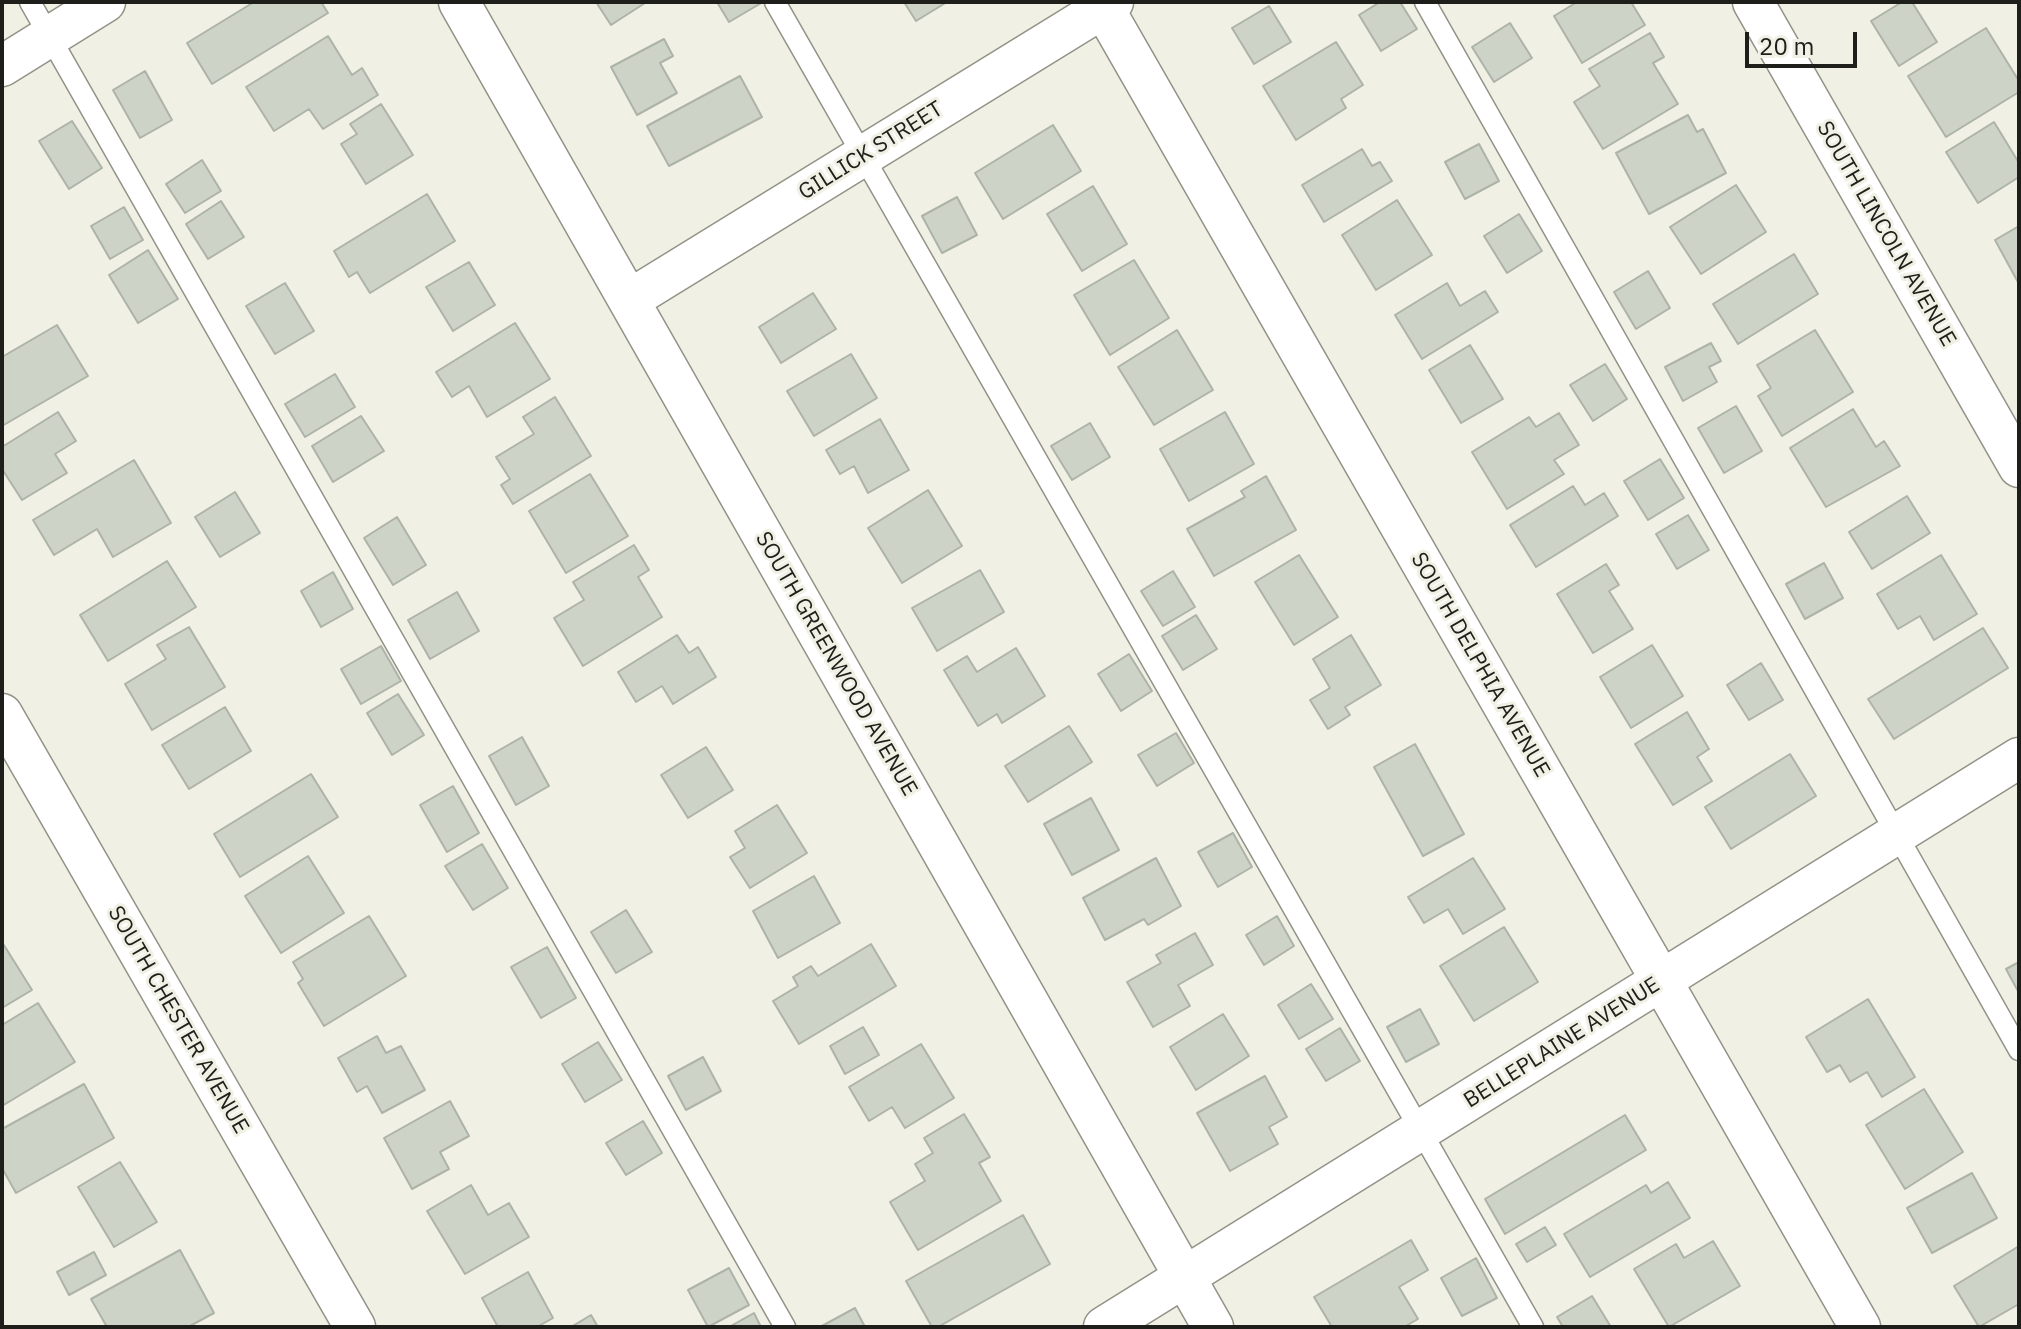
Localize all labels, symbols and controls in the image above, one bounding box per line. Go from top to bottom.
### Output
scale bar [1749,16,1861,66]
text: 20 m [1759,30,1814,62]
street label: GILLICK STREET [794,96,948,206]
street label: SOUTH LINCOLN AVENUE [1811,117,1961,351]
street label: SOUTH GREENWOOD AVENUE [749,527,923,801]
street label: SOUTH DELPHIA AVENUE [1405,548,1555,782]
street label: SOUTH CHESTER AVENUE [102,901,254,1139]
street label: BELLEPLAINE AVENUE [1459,972,1665,1114]

